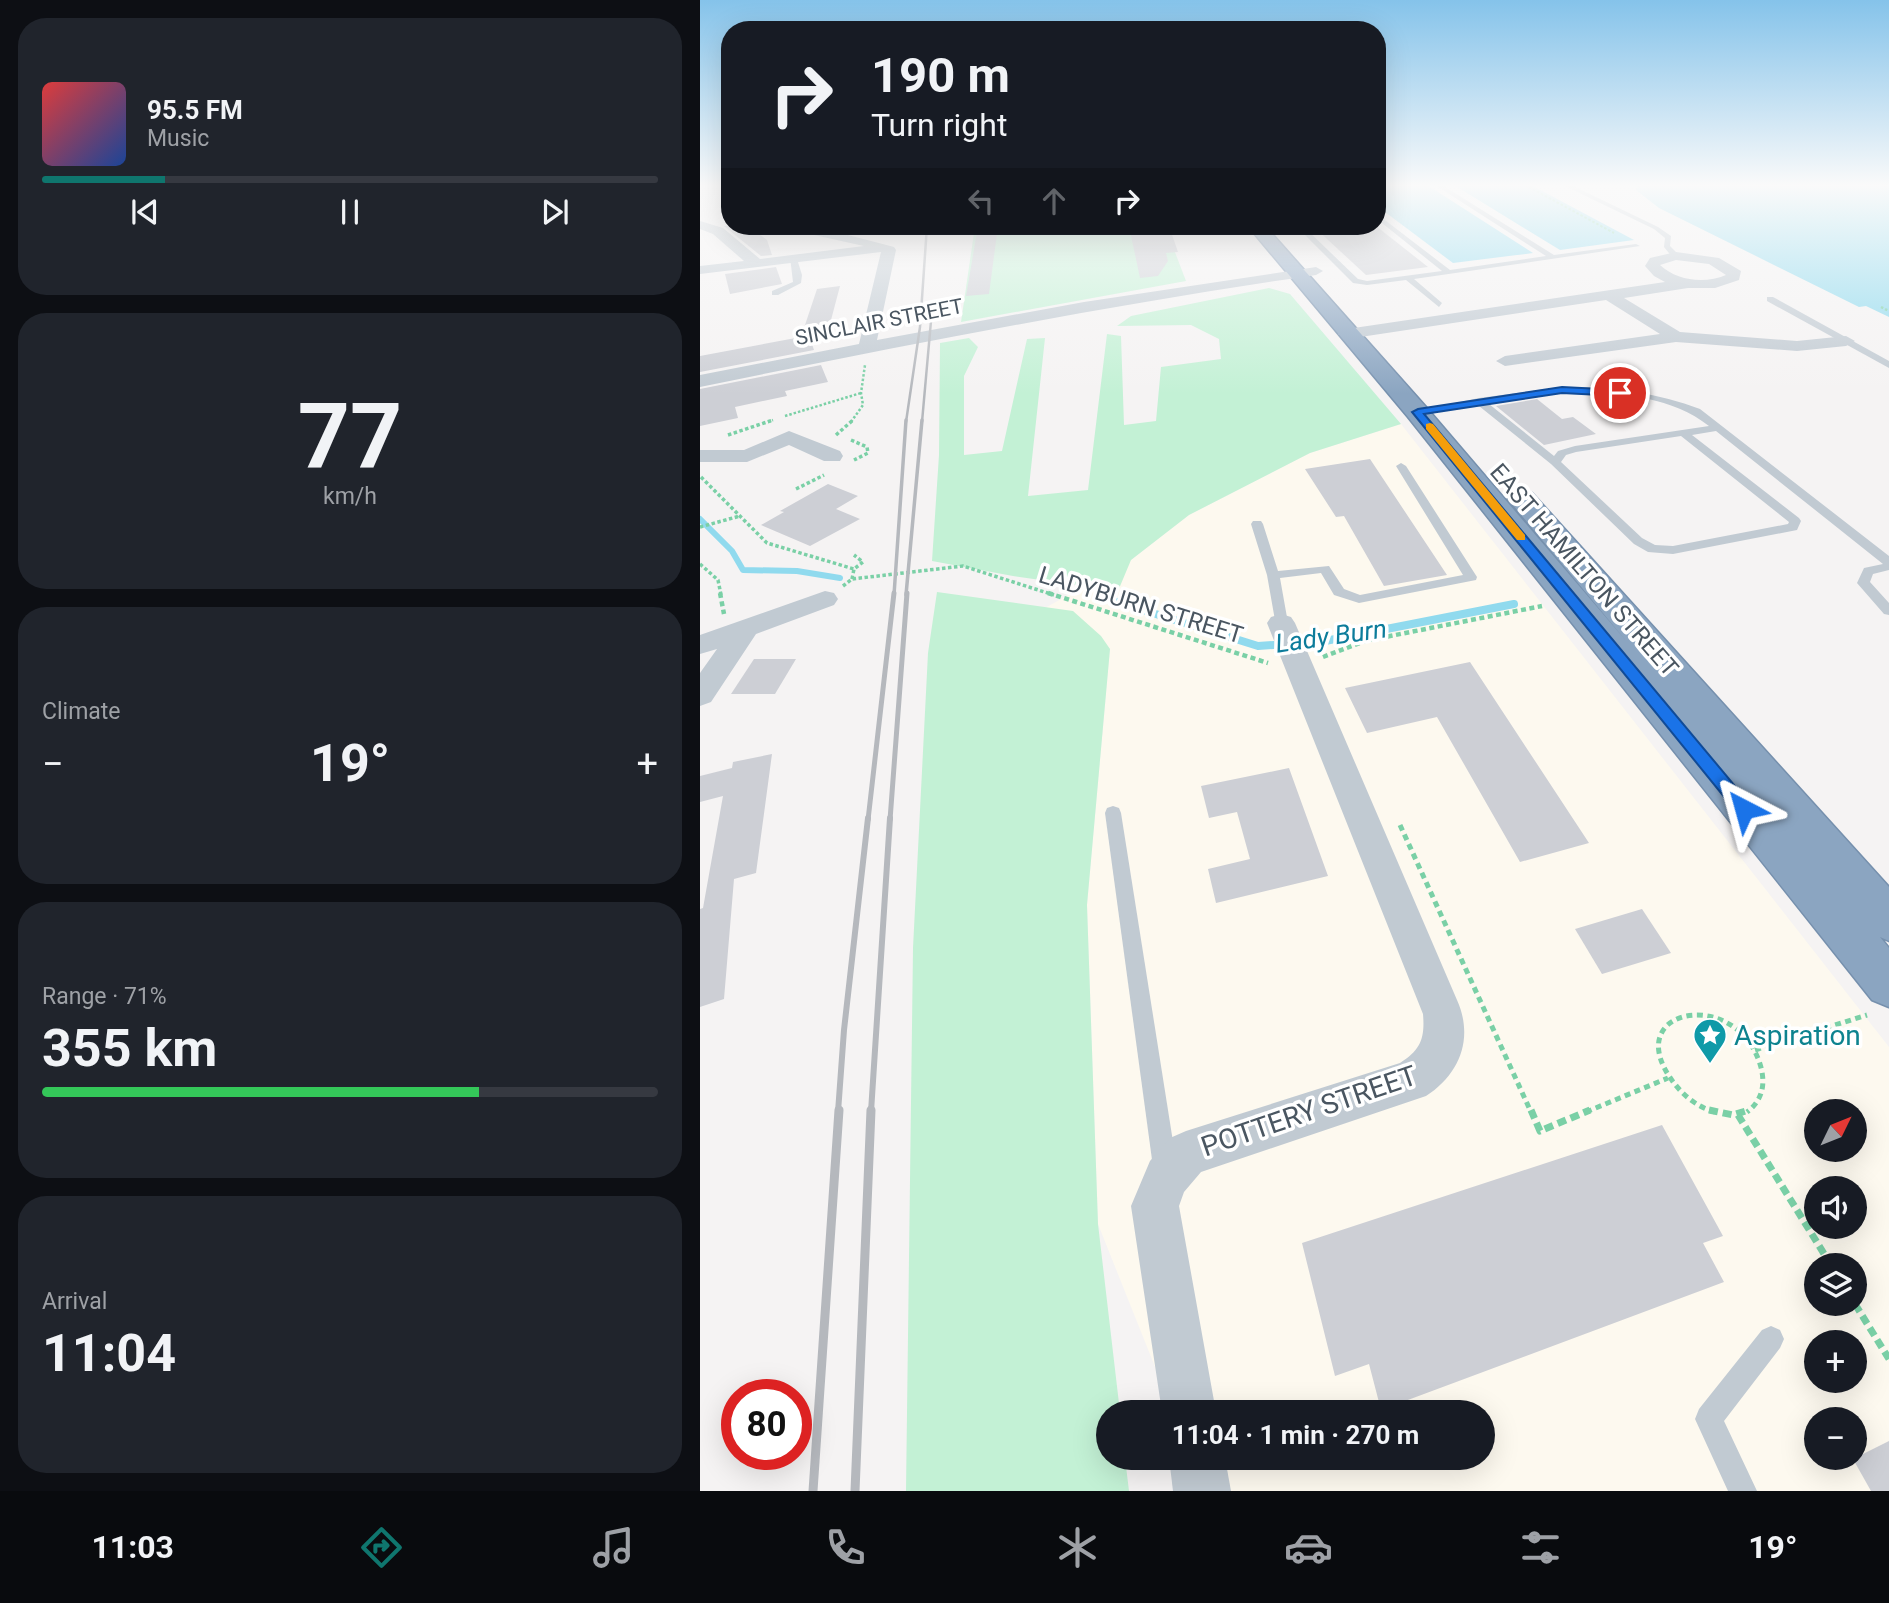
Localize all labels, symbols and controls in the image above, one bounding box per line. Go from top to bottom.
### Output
text: 190 m [871,47,1010,104]
icon: right [756,49,847,140]
text: 95.5 FM [147,95,243,125]
text: Turn right [871,106,1007,144]
text: Music [147,125,209,152]
icon: left [962,182,1000,220]
icon: ahead [1035,182,1073,220]
icon: right [1108,182,1146,220]
icon: previous [126,193,164,231]
icon: pause [331,193,369,231]
icon: next [536,193,574,231]
street label: SINCLAIR STREET [793,294,965,350]
pin [1590,363,1650,423]
icon: arrive [1601,374,1639,412]
text: 77 [298,384,402,490]
street label: EAST HAMILTON STREET [1484,458,1684,682]
text: km/h [323,483,377,510]
street label: LADYBURN STREET [1036,561,1246,649]
water label: Lady Burn [1273,613,1389,659]
text: Climate [42,698,121,725]
text: 19° [310,733,390,794]
text: − [42,742,64,786]
text: + [636,742,658,786]
position arrow [1707,772,1781,846]
text: Range · 71% [42,983,167,1010]
place icon: Aspiration [1691,1016,1729,1065]
text: 355 km [42,1018,217,1079]
place label: Aspiration [1734,1019,1861,1052]
street label: POTTERY STREET [1197,1059,1421,1163]
north arrow [1804,1099,1867,1162]
map controls [1804,1099,1867,1470]
button: sound [1804,1176,1867,1239]
button: layers [1804,1253,1867,1316]
text: Arrival [42,1288,107,1315]
text: 11:04 [42,1323,176,1384]
button: + [1804,1330,1867,1393]
speed limit sign: 80 [721,1379,812,1470]
button: − [1804,1407,1867,1470]
text: 11:04 · 1 min · 270 m [1172,1420,1419,1450]
icon: directions [357,1523,406,1572]
icon: music [589,1523,638,1572]
icon: phone [821,1523,870,1572]
icon: climate [1053,1523,1102,1572]
icon: car [1284,1523,1333,1572]
icon: filters [1516,1523,1565,1572]
text: 11:03 [91,1528,174,1566]
text: 19° [1748,1528,1797,1566]

